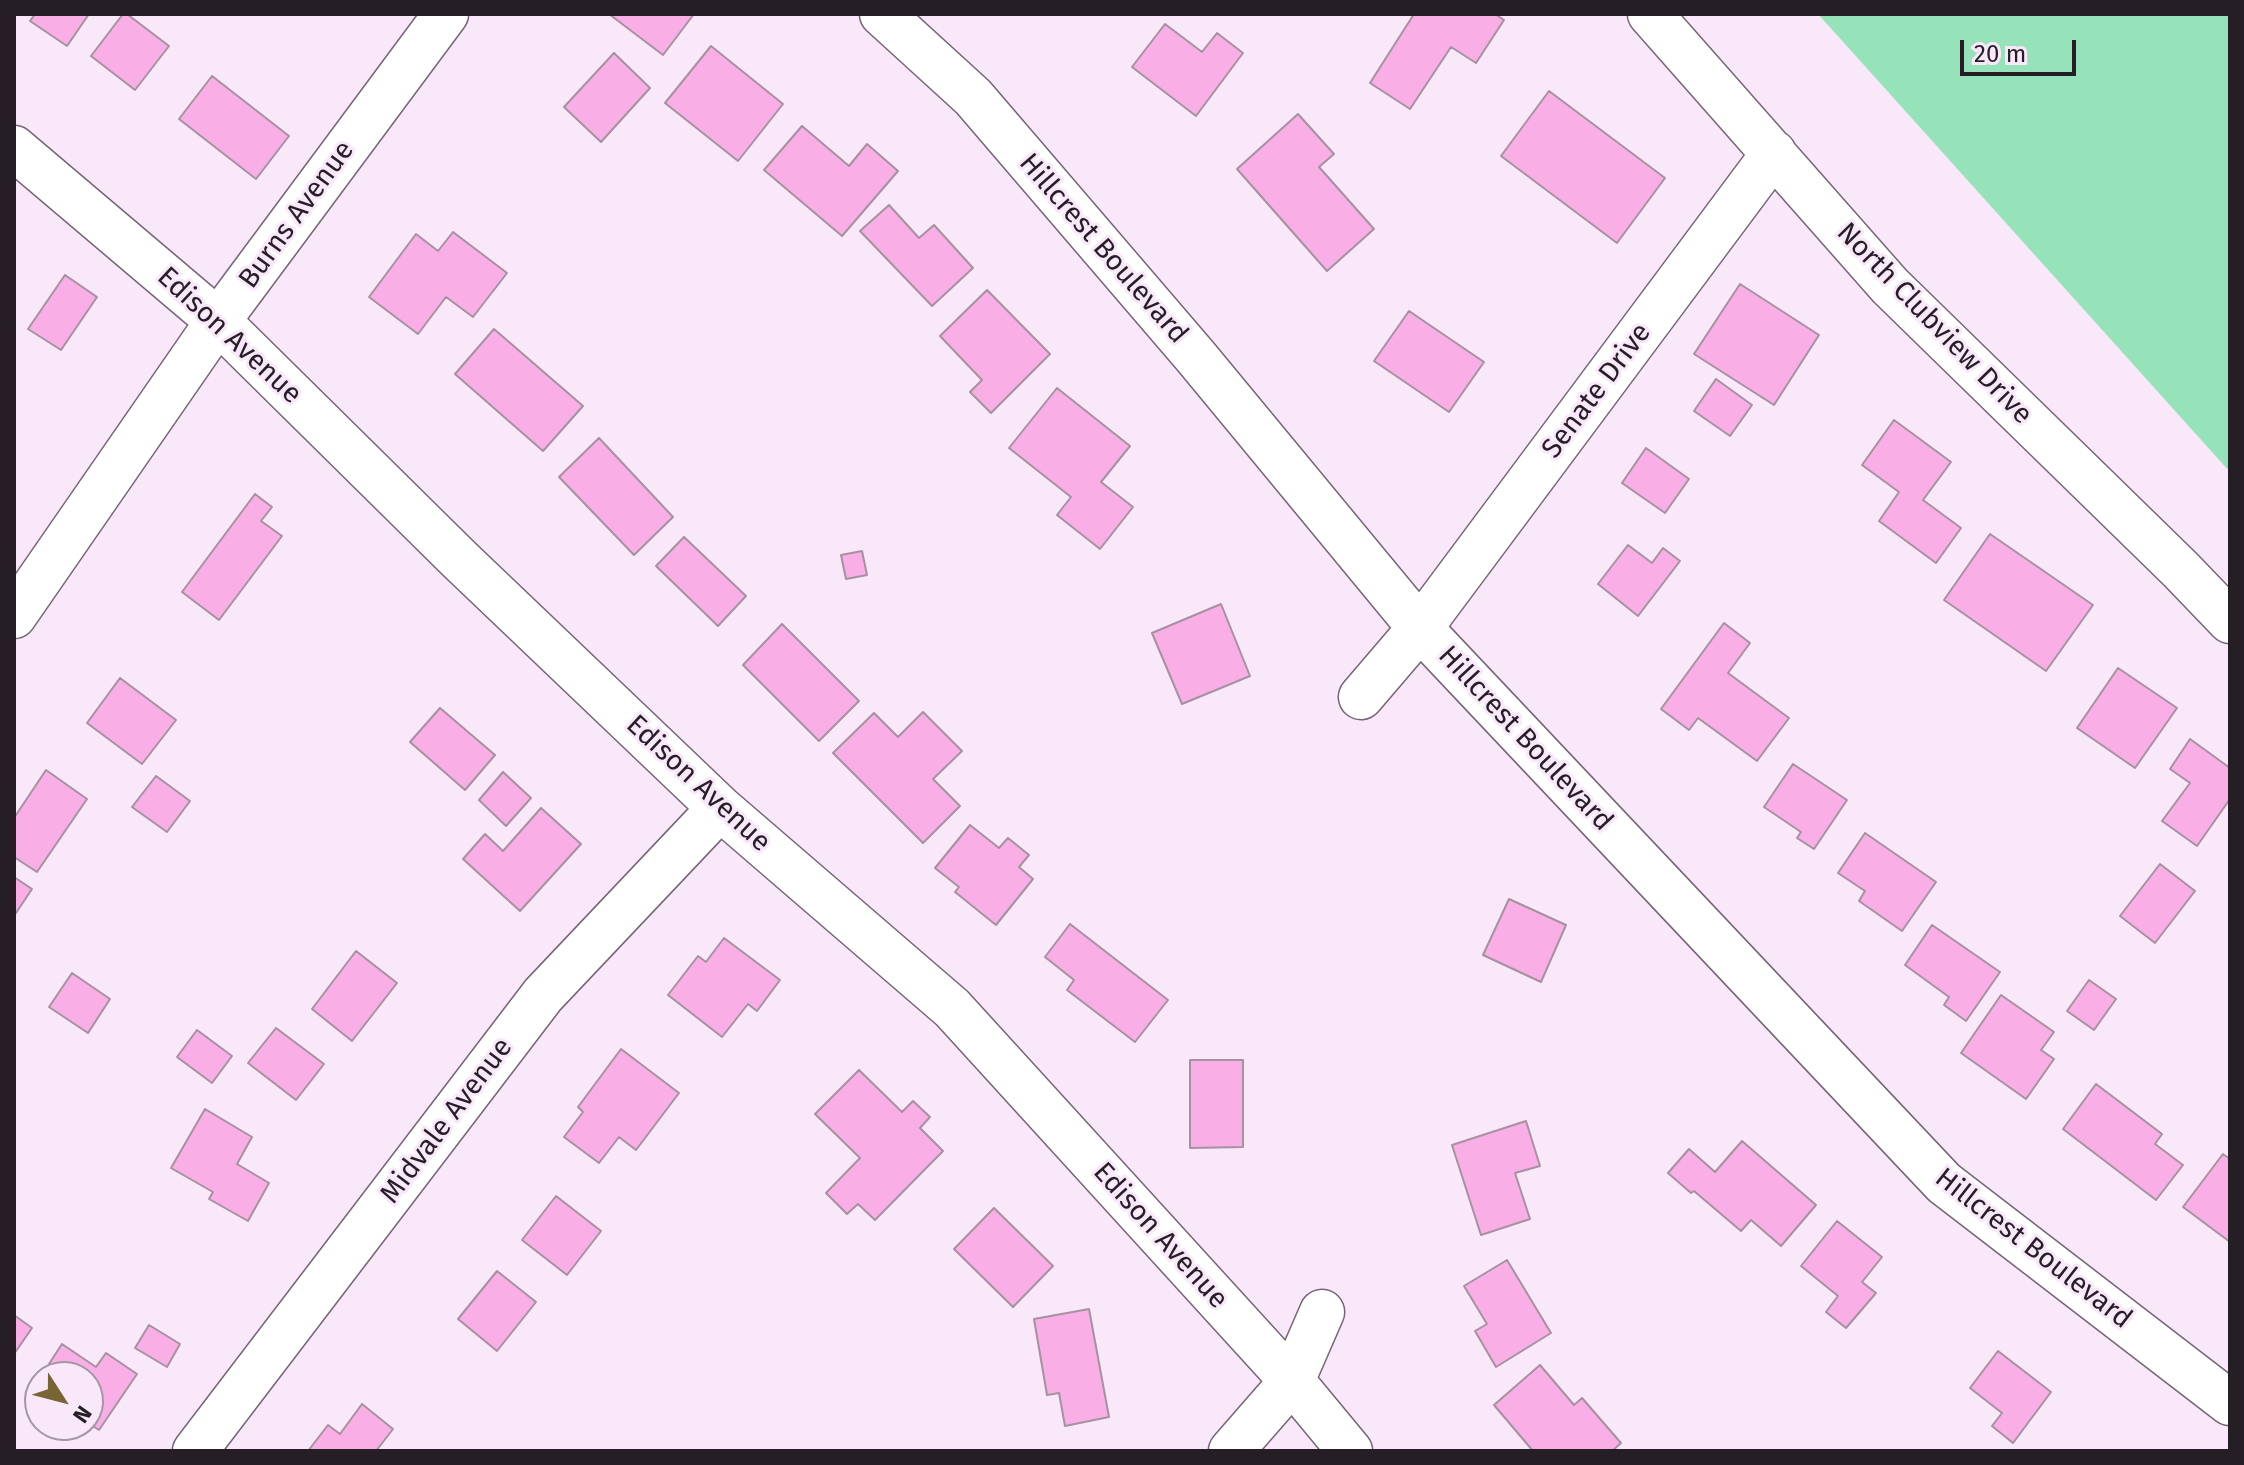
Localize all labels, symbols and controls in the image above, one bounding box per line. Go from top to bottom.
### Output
scale bar [1964,24,2080,74]
text: 20 m [1974,40,2026,68]
street label: Burns Avenue [232,135,362,295]
street label: Hillcrest Boulevard [1011,147,1195,351]
street label: North Clubview Drive [1829,216,2039,432]
street label: Edison Avenue [150,261,308,411]
street label: Senate Drive [1535,317,1659,465]
street label: Hillcrest Boulevard [1431,640,1619,838]
street label: Edison Avenue [619,709,777,859]
street label: Midvale Avenue [374,1032,520,1210]
street label: Edison Avenue [1086,1156,1234,1316]
street label: Hillcrest Boulevard [1928,1162,2138,1336]
north arrow [24,1361,104,1441]
text: N [67,1400,97,1428]

